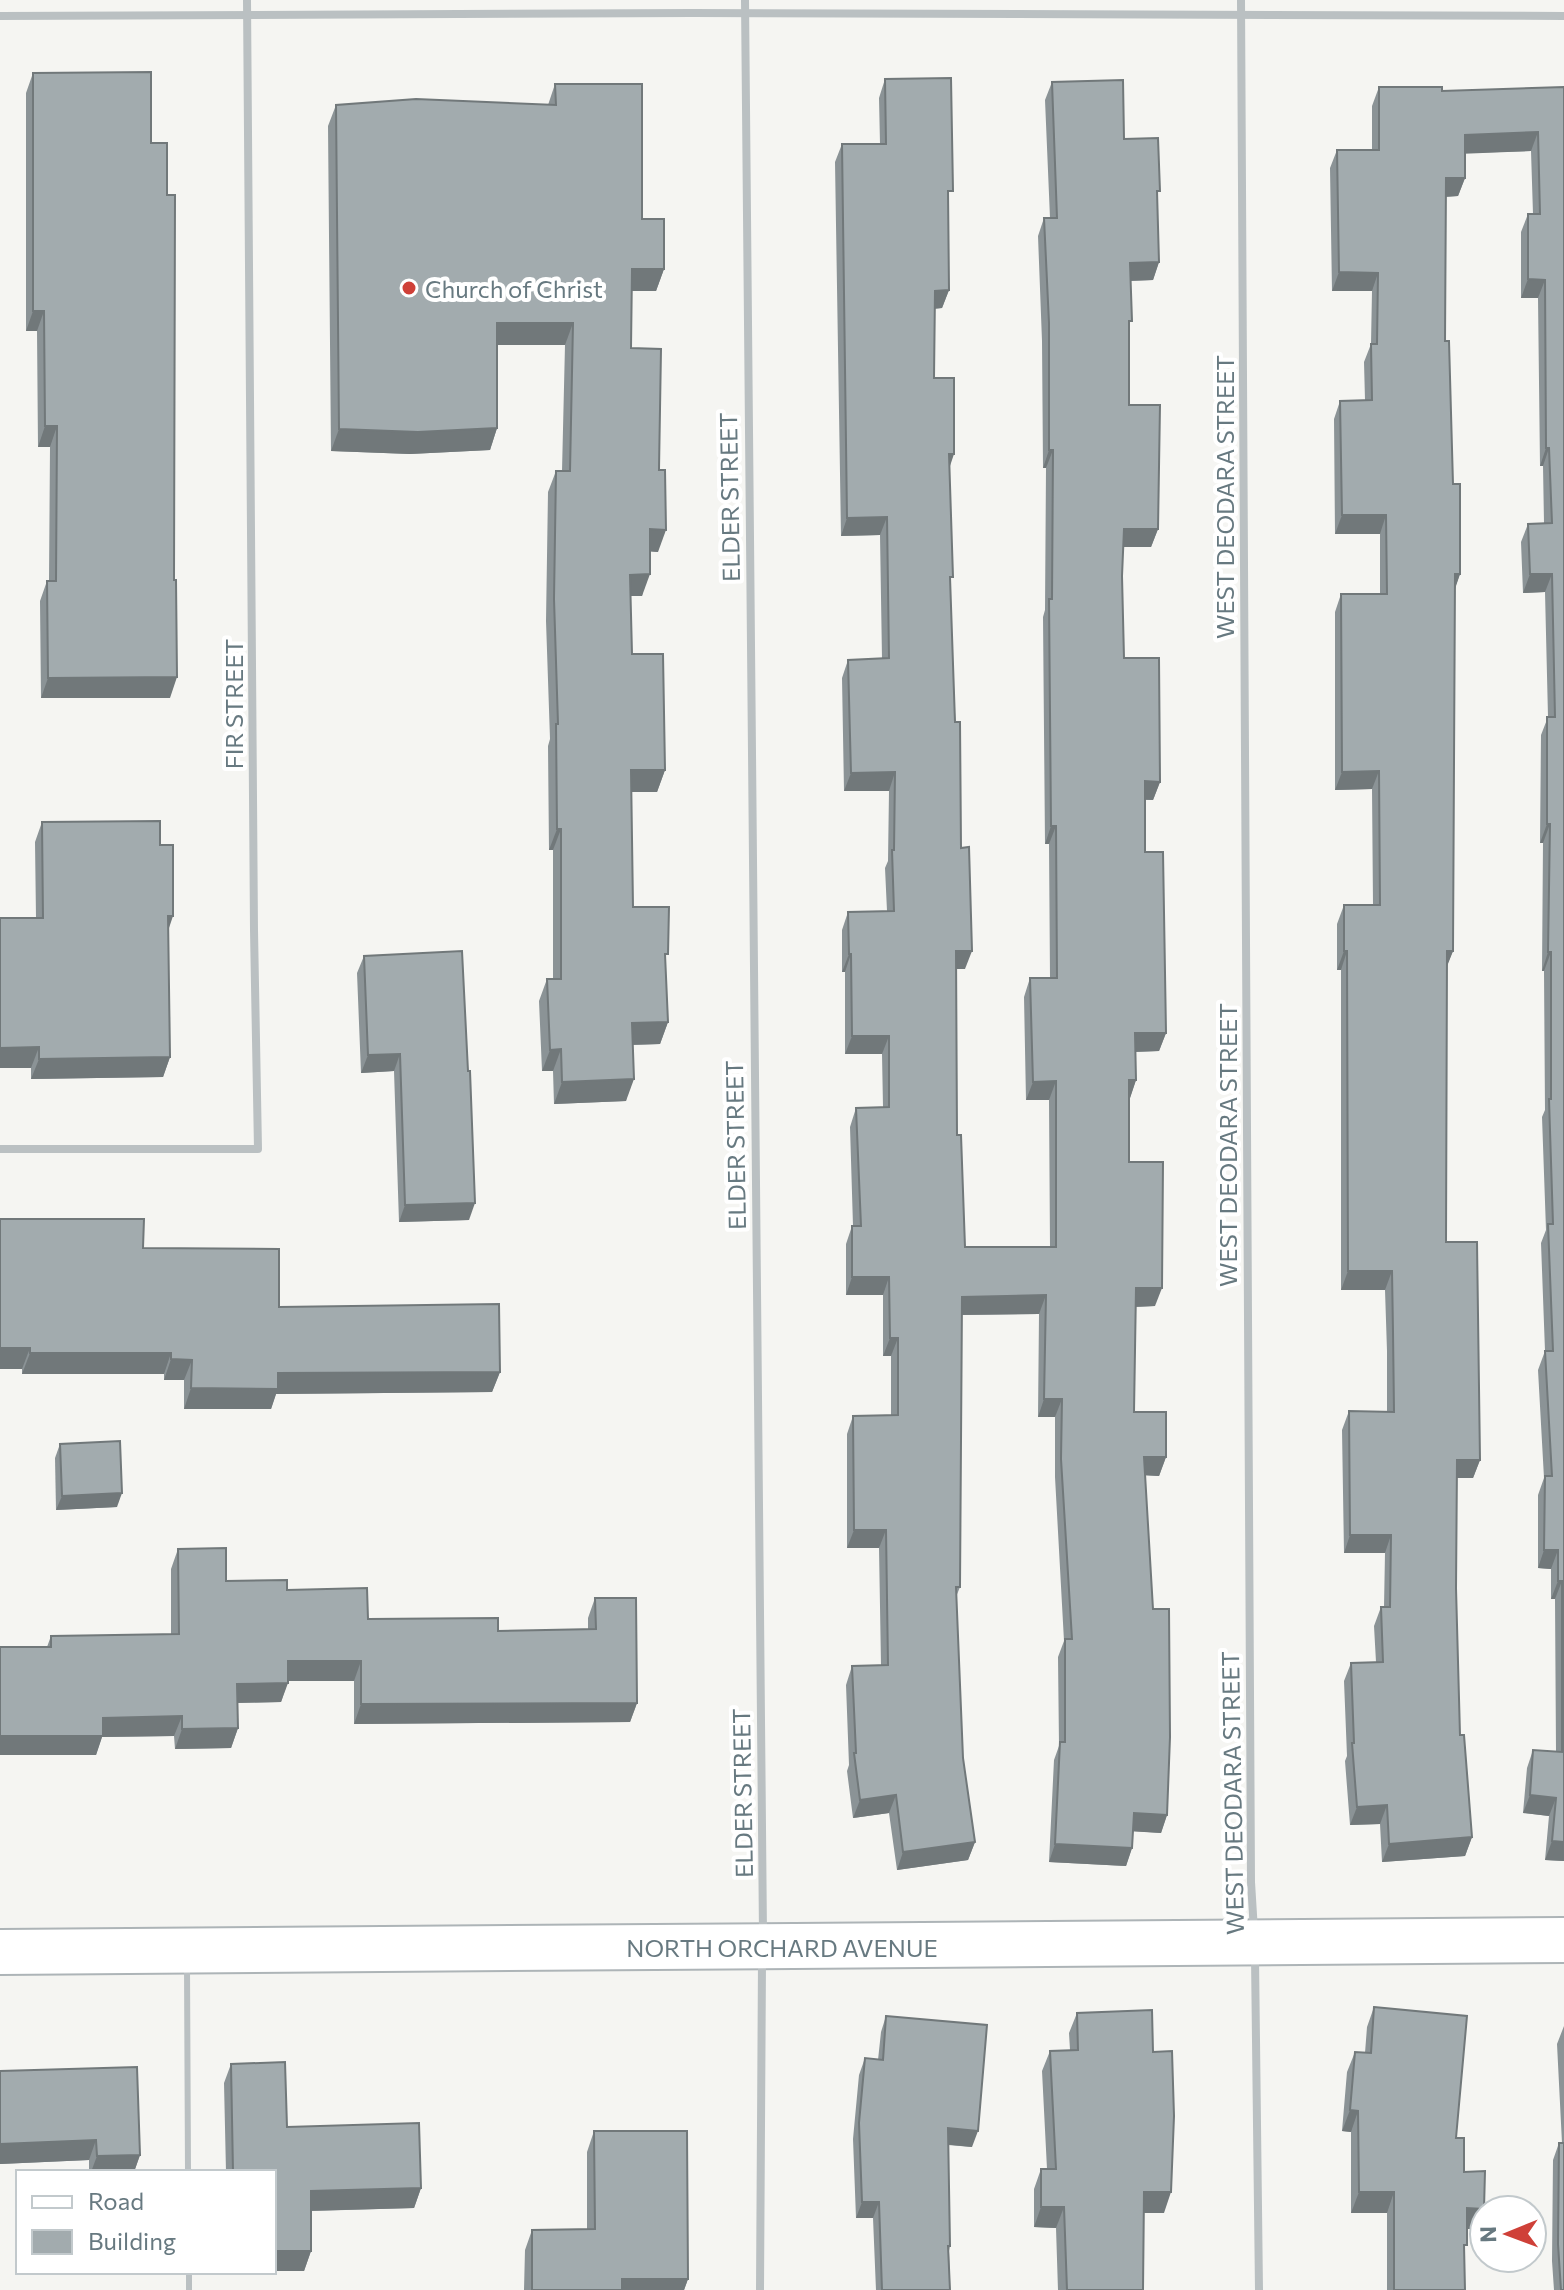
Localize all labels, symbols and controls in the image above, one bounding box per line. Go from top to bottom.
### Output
place label: Church of Christ [425,274,603,303]
marker: Church of Christ [400,279,418,297]
street label: WEST DEODARA STREET [1210,355,1239,639]
street label: ELDER STREET [713,412,745,582]
street label: FIR STREET [219,639,248,769]
street label: WEST DEODARA STREET [1213,1003,1242,1287]
street label: ELDER STREET [719,1060,751,1230]
street label: WEST DEODARA STREET [1215,1651,1249,1935]
street label: ELDER STREET [726,1708,758,1878]
street label: NORTH ORCHARD AVENUE [626,1933,938,1962]
legend [16,2170,276,2274]
text: Road [88,2186,144,2215]
north arrow [1468,2194,1548,2274]
text: Building [88,2226,176,2255]
text: N [1474,2226,1501,2243]

